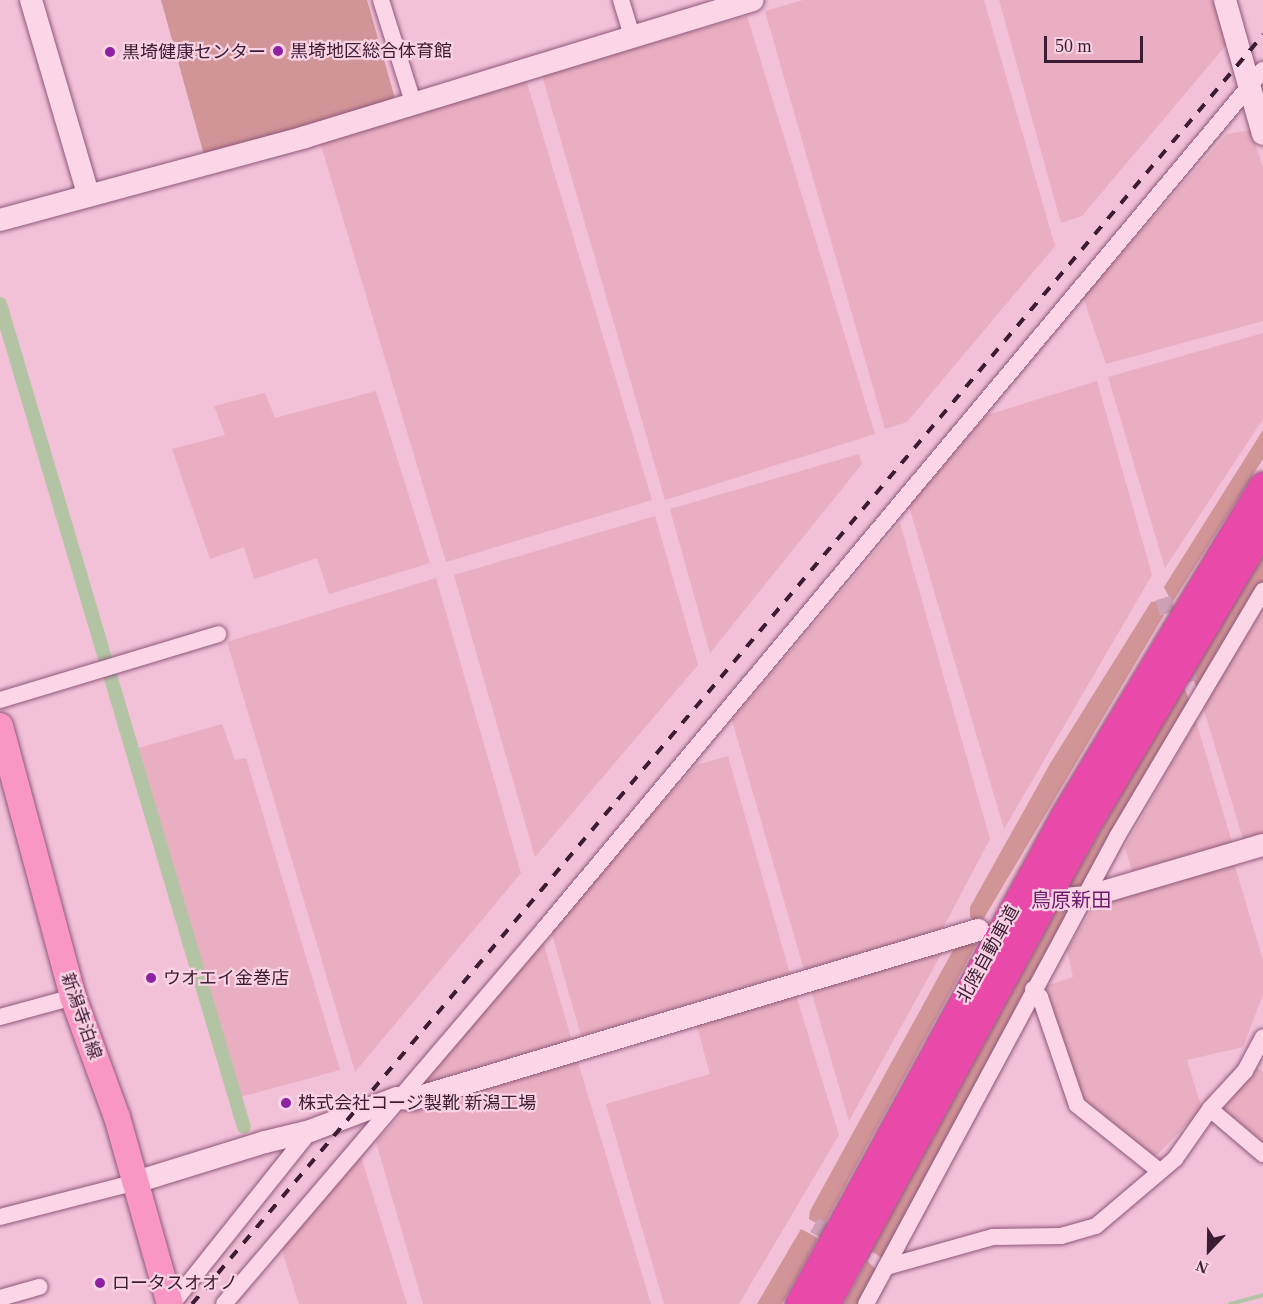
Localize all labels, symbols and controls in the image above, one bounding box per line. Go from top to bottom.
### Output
scale bar [1047,24,1146,62]
text: 50 m [1055,36,1092,56]
place label: 黒埼地区総合体育館 [290,40,452,62]
place label: 黒埼健康センター [122,41,266,63]
marker: 黒埼地区総合体育館 [271,44,285,58]
marker: 黒埼健康センター [103,45,117,59]
district label: 鳥原新田 [1031,888,1111,912]
street label: 北陸自動車道 [952,902,1024,1006]
place label: ウオエイ金巻店 [163,967,289,989]
street label: 新潟寺泊線 [56,970,106,1062]
marker: ウオエイ金巻店 [144,971,158,985]
place label: 株式会社コージ製靴 新潟工場 [298,1092,536,1114]
marker: 株式会社コージ製靴 新潟工場 [279,1096,293,1110]
north arrow [1179,1220,1239,1280]
text: N [1194,1257,1211,1277]
place label: ロータスオオノ [112,1272,238,1294]
marker: ロータスオオノ [93,1276,107,1290]

